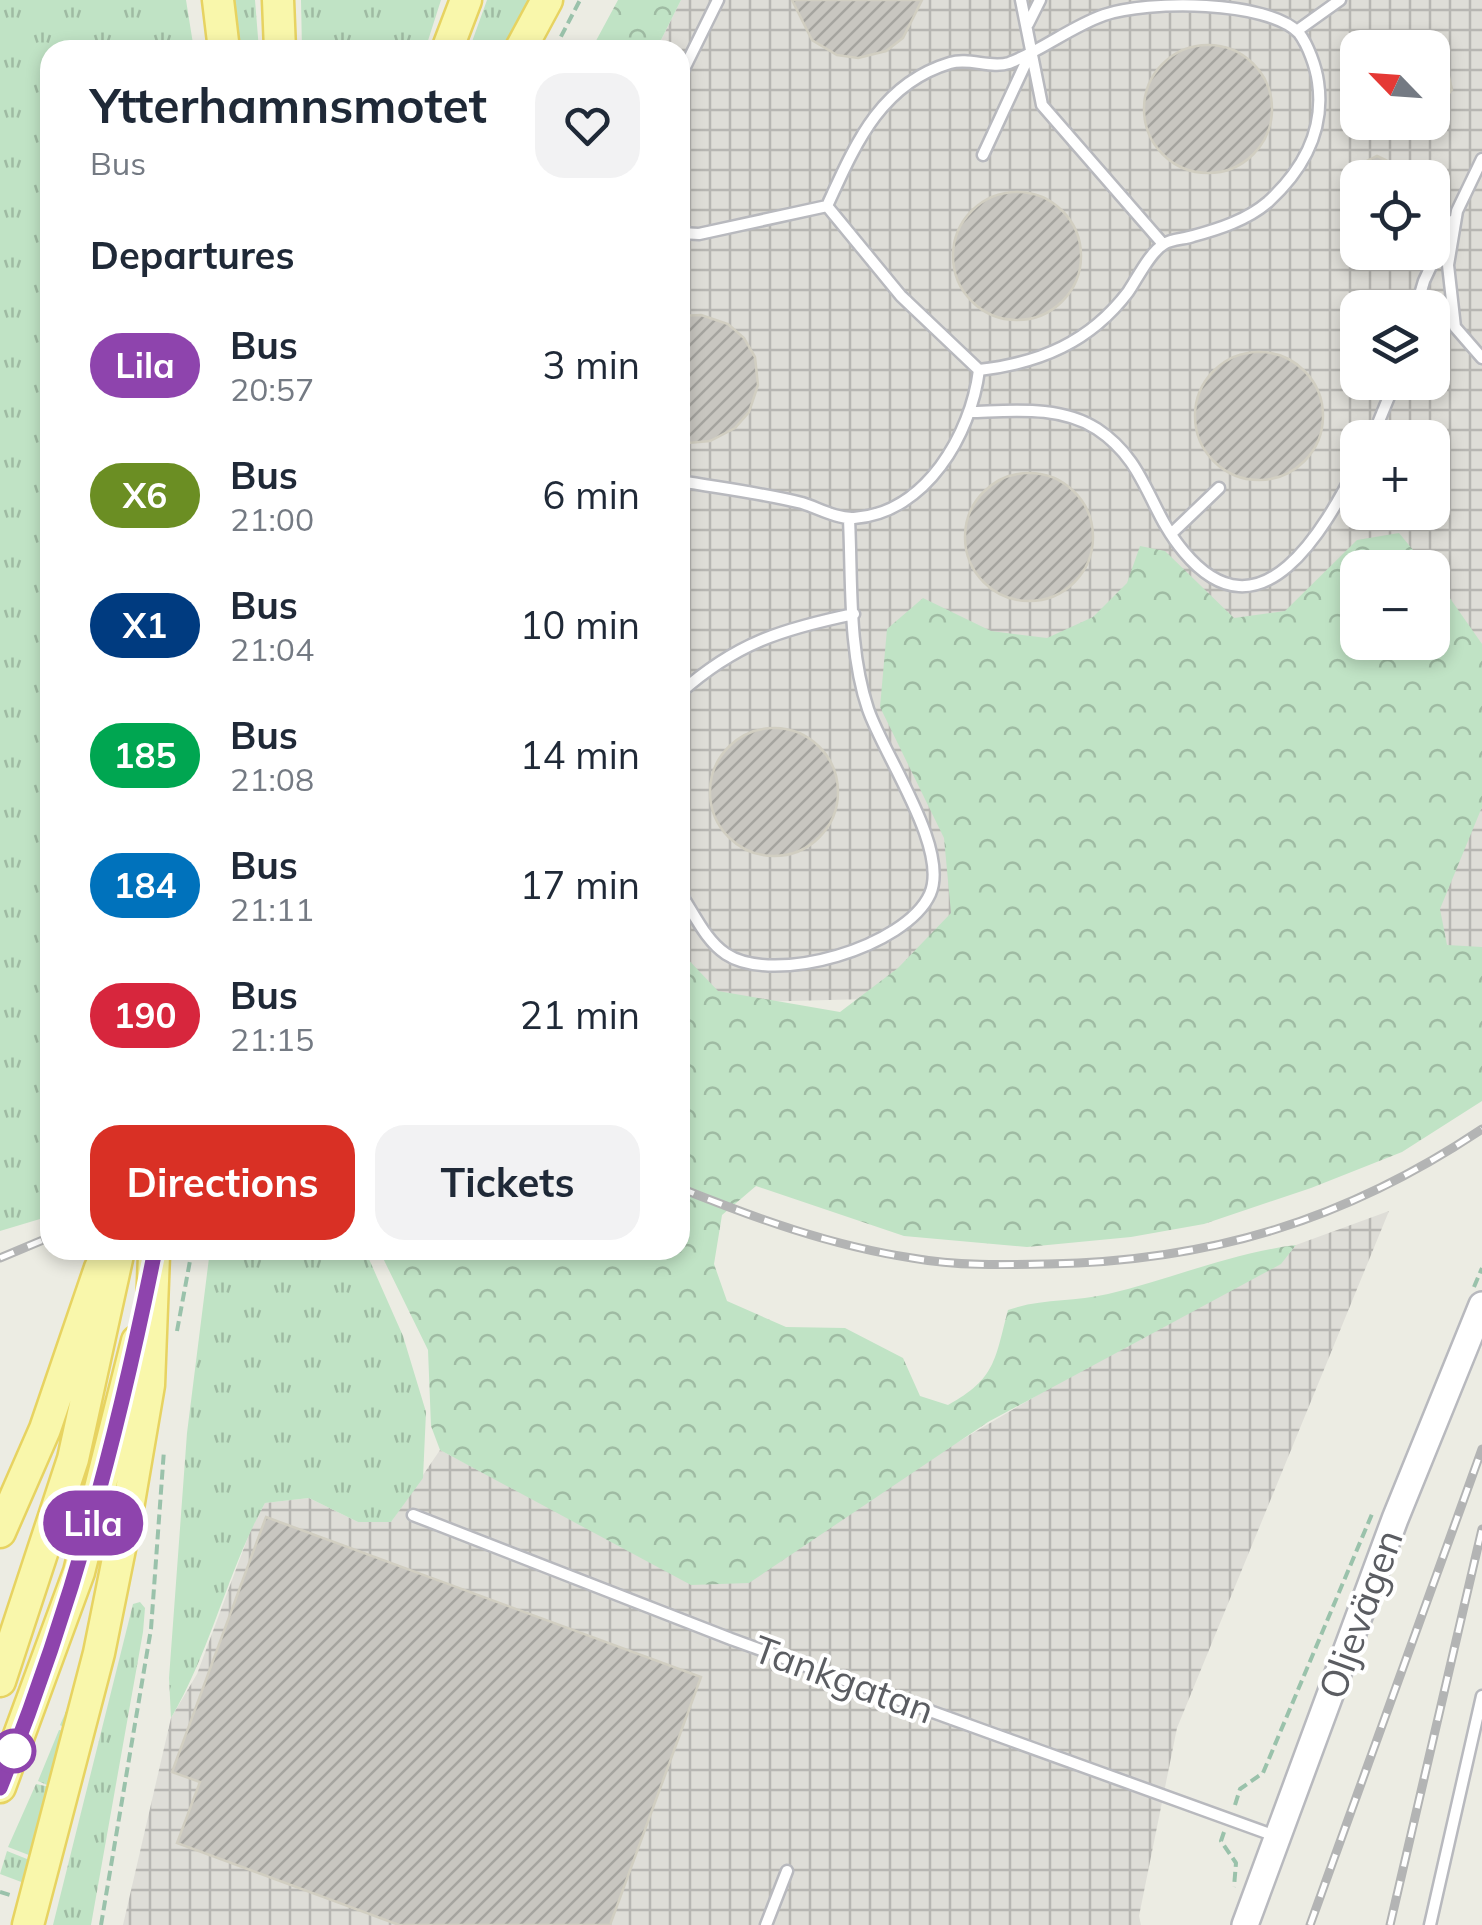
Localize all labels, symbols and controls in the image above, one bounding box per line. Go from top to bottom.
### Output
north arrow [1340,30,1450,140]
map controls [1340,30,1450,660]
button: heart [535,73,640,178]
text: Ytterhamnsmotet [90,75,487,135]
text: Bus [90,143,146,183]
button: locate [1340,160,1450,270]
text: Departures [90,231,294,279]
button: layers [1340,290,1450,400]
text: Bus [230,321,298,369]
text: 3 min [543,341,640,389]
text: Lila [115,343,175,387]
text: 20:57 [230,369,314,409]
button: + [1340,420,1450,530]
text: Bus [230,451,298,499]
text: 6 min [543,471,640,519]
text: X6 [123,473,167,517]
text: 21:00 [230,499,314,539]
button: − [1340,550,1450,660]
text: Bus [230,581,298,629]
text: 10 min [520,601,640,649]
text: X1 [123,603,167,647]
text: 21:04 [230,629,314,669]
text: Bus [230,711,298,759]
text: 14 min [520,731,640,779]
text: 185 [113,733,177,777]
text: 21:08 [230,759,314,799]
text: Bus [230,841,298,889]
text: 17 min [520,861,640,909]
text: 184 [113,863,177,907]
text: 21:11 [230,889,314,929]
text: Bus [230,971,298,1019]
text: 21 min [520,991,640,1039]
text: 190 [113,993,177,1037]
text: 21:15 [230,1019,314,1059]
button: Directions [90,1125,355,1240]
button: Tickets [375,1125,640,1240]
line badge: Lila [23,1490,163,1556]
text: Lila [63,1501,123,1545]
street label: Oljevägen [1307,1523,1413,1705]
street label: Tankgatan [747,1624,941,1734]
unlabelled marker [0,1730,35,1772]

